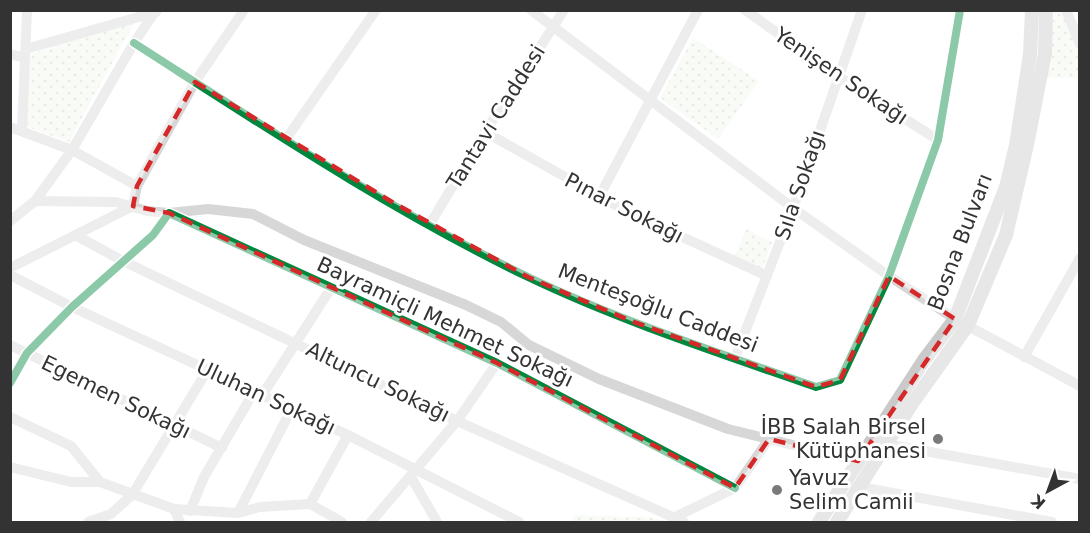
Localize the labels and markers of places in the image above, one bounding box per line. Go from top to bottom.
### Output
place label: İBB Salah Birsel Kütüphanesi [761,414,926,463]
marker: İBB Salah Birsel Kütüphanesi [931,432,945,446]
place label: Yavuz Selim Camii [788,466,914,514]
marker: Yavuz Selim Camii [770,483,784,497]

